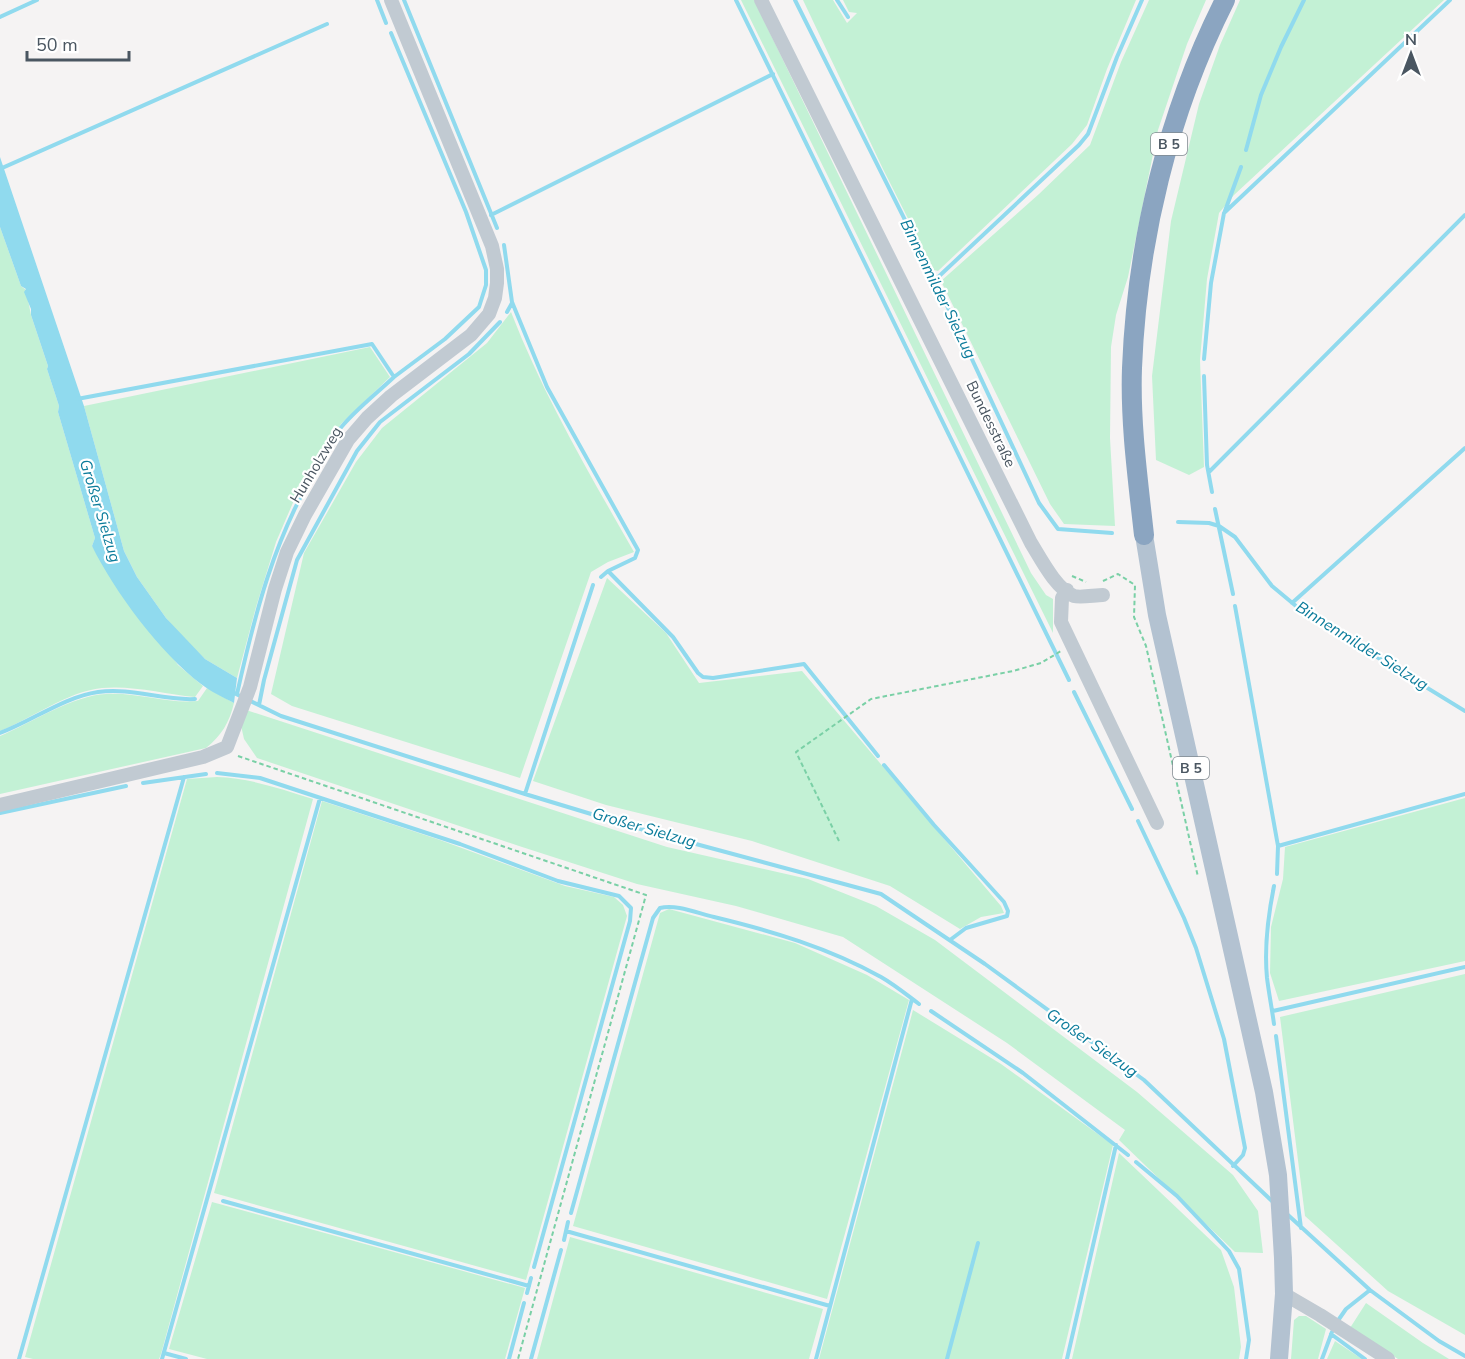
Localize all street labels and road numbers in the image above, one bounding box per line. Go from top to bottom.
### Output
road number: B 5 [1151,133,1187,155]
street label: Bundesstraße [961,377,1021,471]
street label: Hunholzweg [285,423,347,507]
road number: B 5 [1173,757,1209,779]

